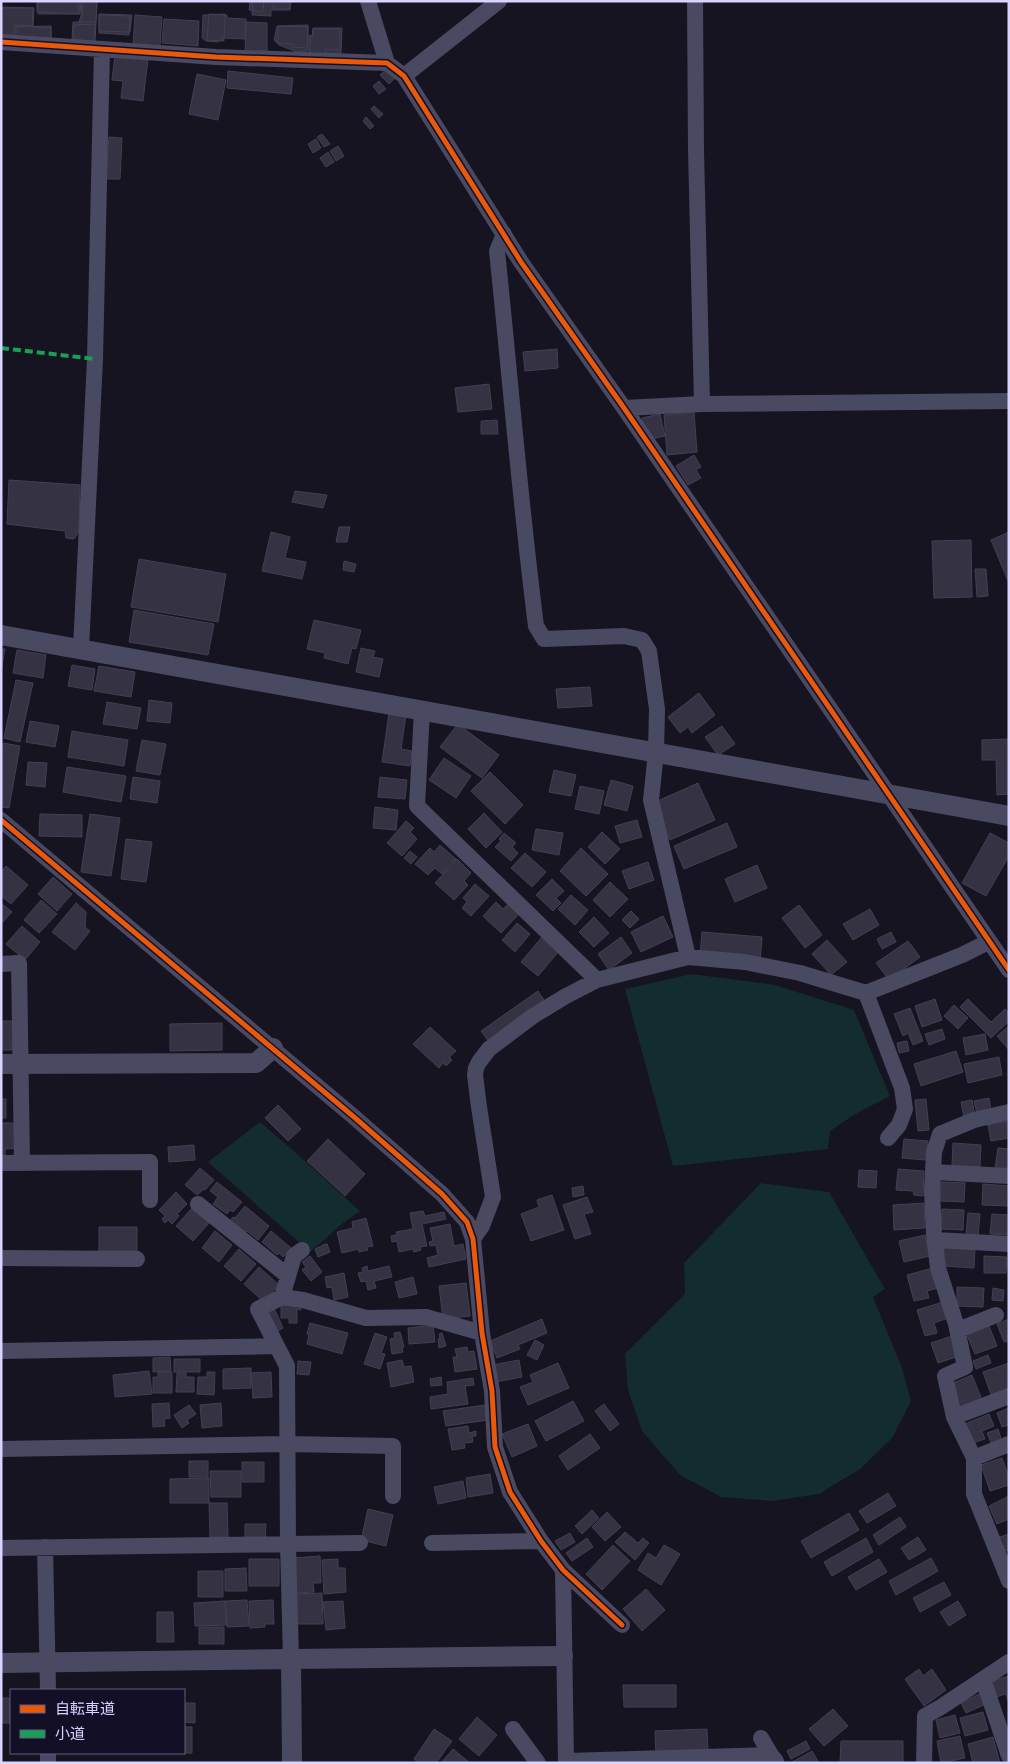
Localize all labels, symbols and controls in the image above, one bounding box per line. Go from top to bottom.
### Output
legend [10,1689,185,1754]
text: 自転車道 [55,1699,115,1717]
text: 小道 [55,1724,85,1742]

